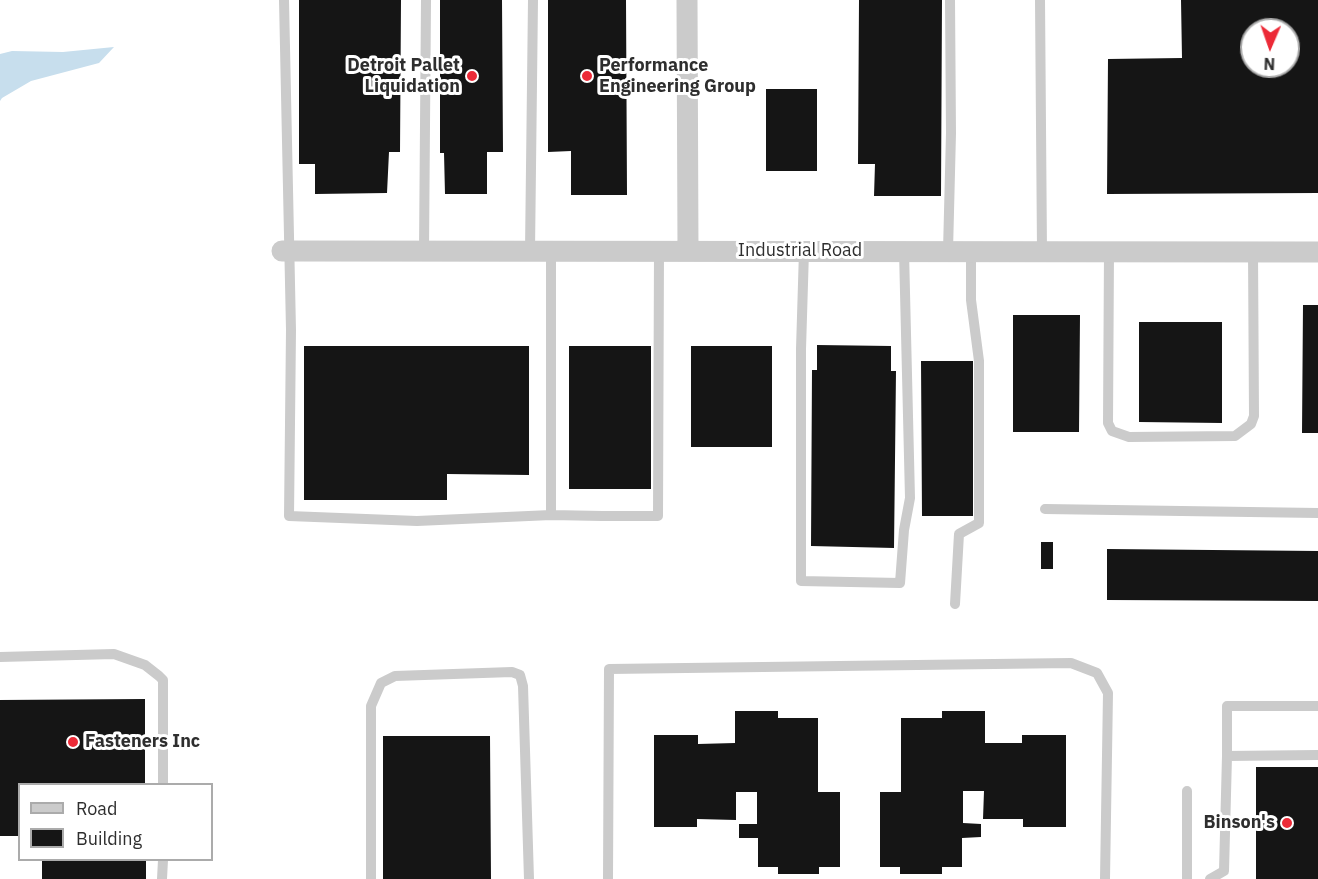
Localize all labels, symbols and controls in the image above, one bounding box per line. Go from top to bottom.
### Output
north arrow [1240,18,1300,78]
text: N [1263,54,1276,74]
place label: Detroit Pallet Liquidation [347,55,460,98]
place label: Performance Engineering Group [599,55,756,98]
marker: Detroit Pallet Liquidation [465,69,479,83]
marker: Performance Engineering Group [580,69,594,83]
street label: Industrial Road [738,240,862,262]
place label: Fasteners Inc [85,731,200,753]
marker: Fasteners Inc [66,735,80,749]
legend [18,783,213,861]
text: Road [76,797,117,820]
place label: Binson's [1204,812,1275,834]
marker: Binson's [1280,816,1294,830]
text: Building [76,827,142,850]

